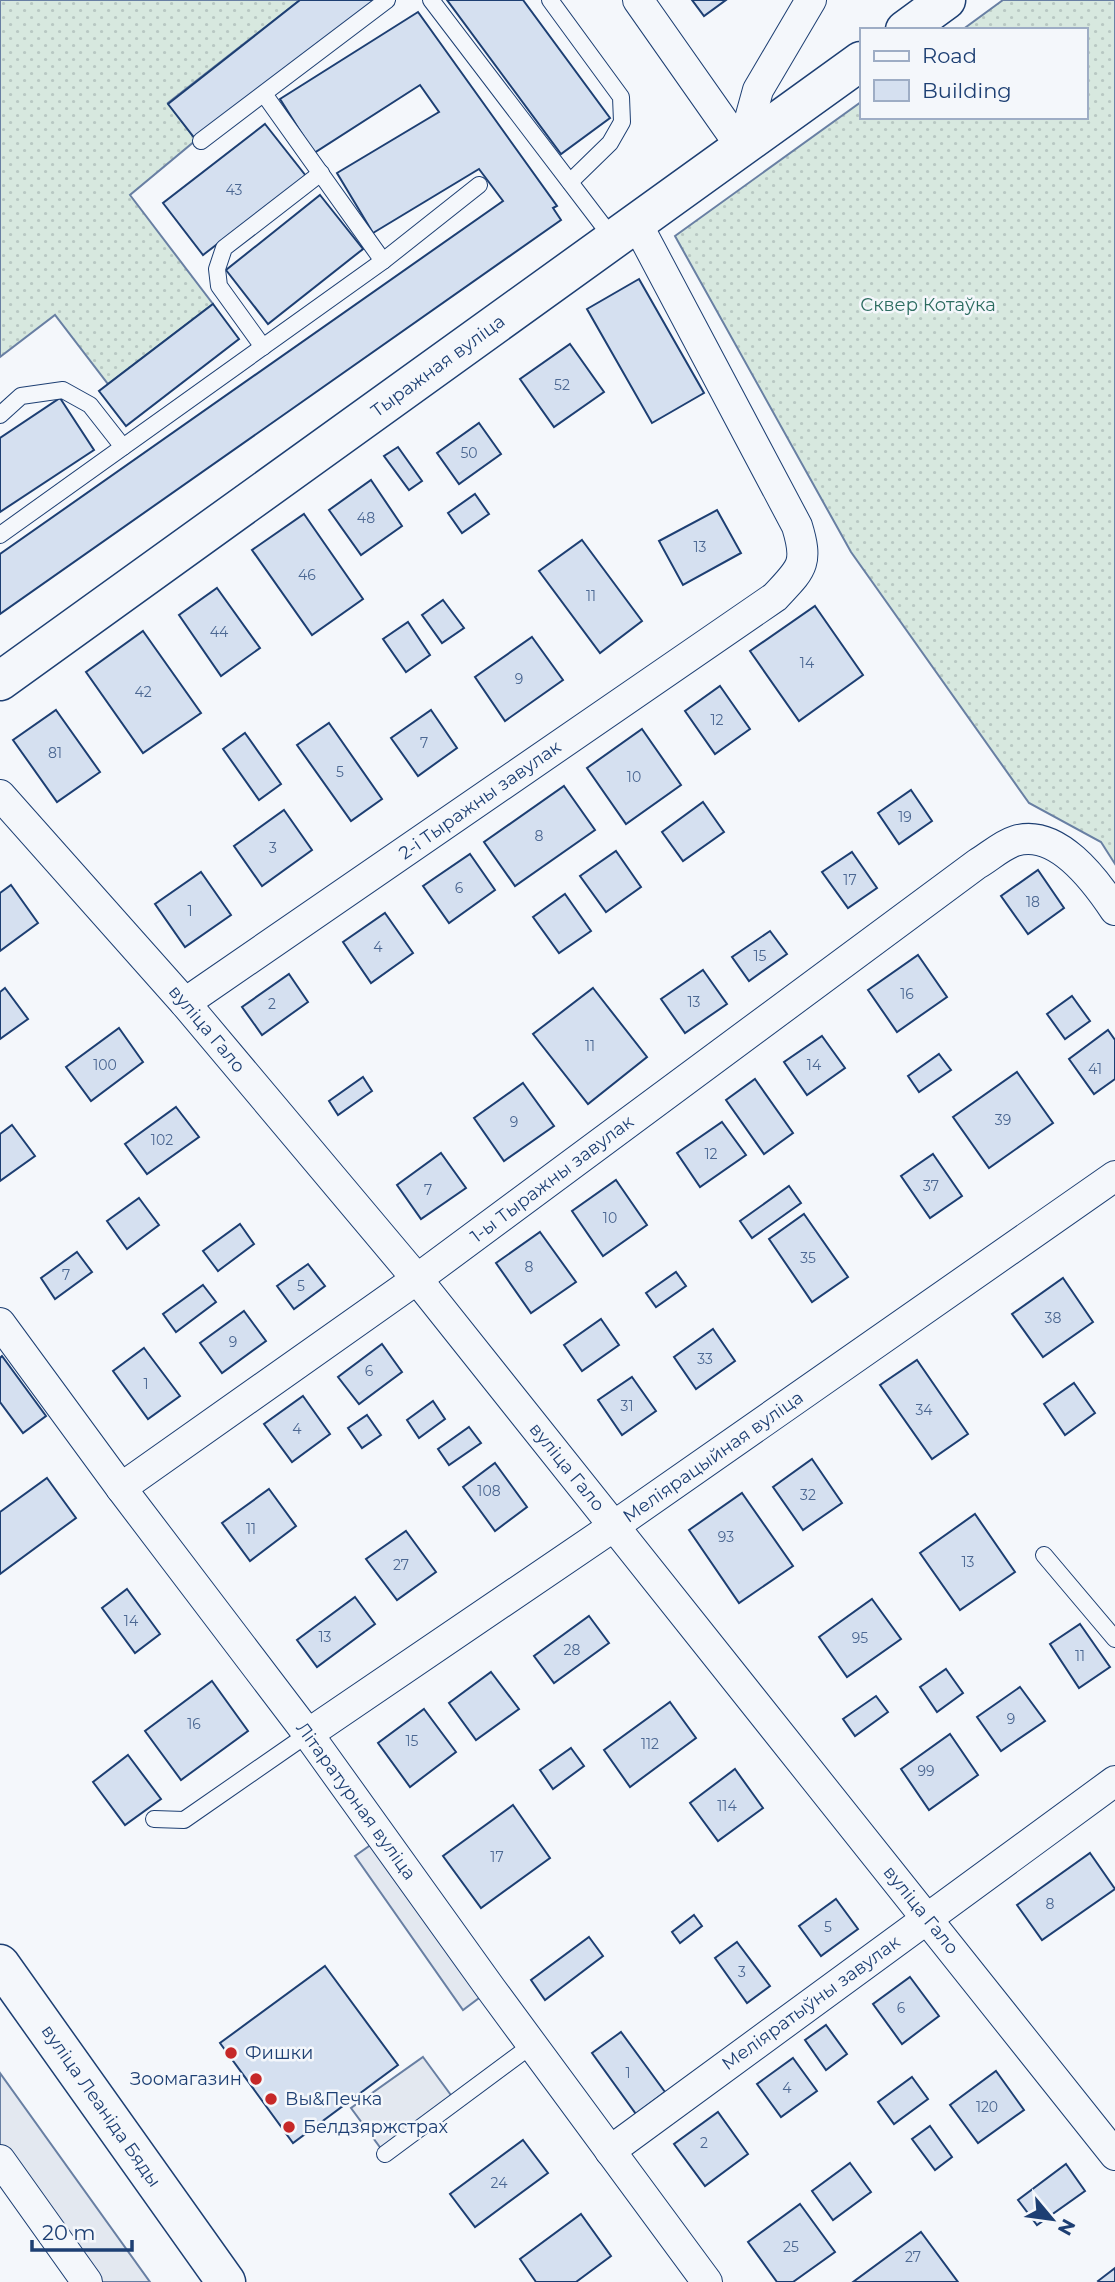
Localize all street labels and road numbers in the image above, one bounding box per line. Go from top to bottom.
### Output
street label: Тыражная вуліца [367,310,509,422]
street label: 2-і Тыражны завулак [395,735,566,864]
street label: вуліца Гало [164,981,250,1077]
street label: 1-ы Тыражны завулак [466,1110,638,1247]
street label: Меліярацыйная вуліца [619,1386,807,1528]
street label: вуліца Гало [525,1418,609,1516]
street label: Літаратурная вуліца [291,1718,421,1884]
street label: вуліца Гало [879,1861,963,1959]
street label: Меліяратыўны завулак [718,1931,905,2075]
street label: вуліца Леаніда Бяды [37,2021,165,2191]

